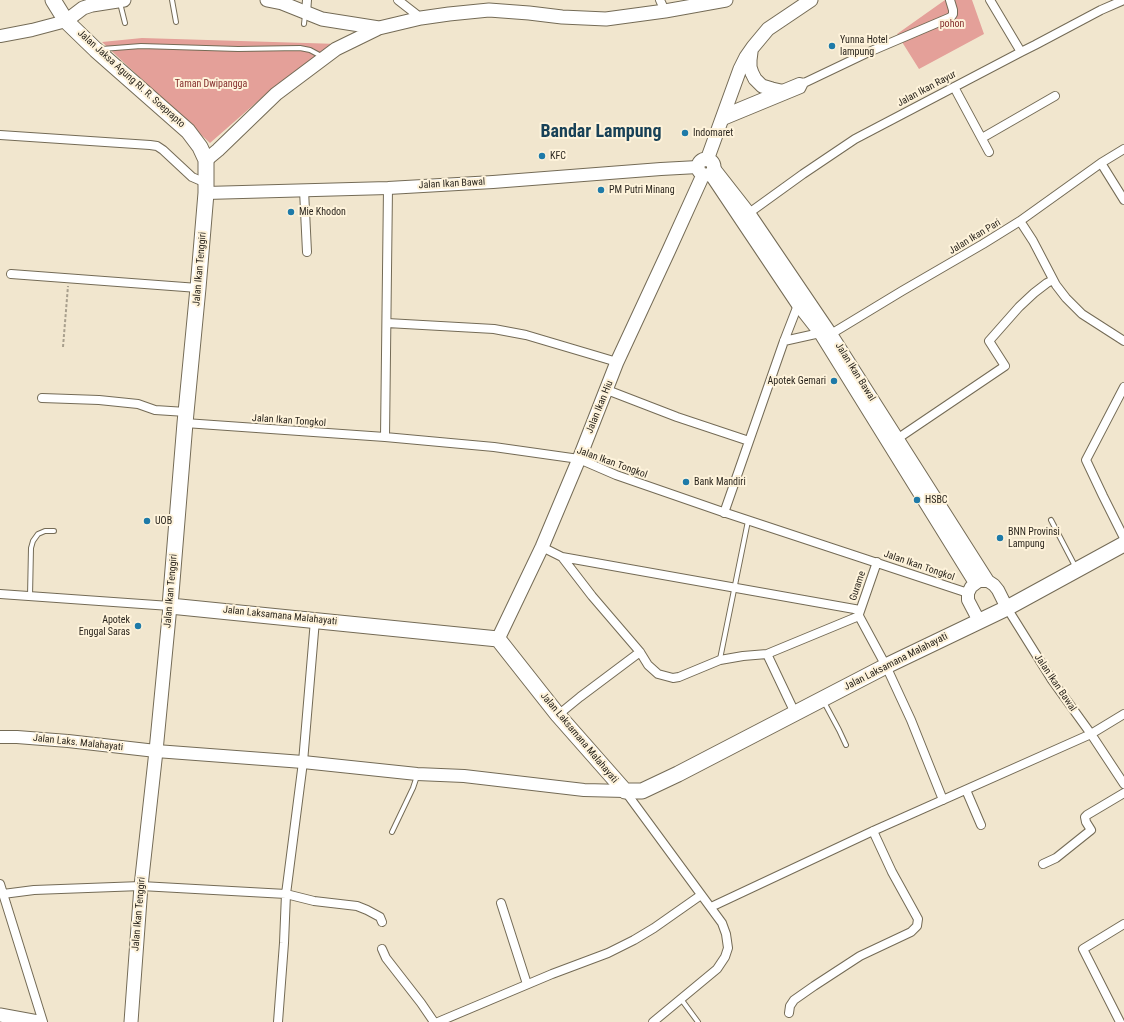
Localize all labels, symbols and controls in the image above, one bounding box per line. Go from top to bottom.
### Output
park label: pohon [940,18,964,30]
street label: Jalan Jaksa Agung RI. R. Soeprapto [75,28,187,130]
place label: Yunna Hotel lampung [840,34,888,58]
marker: Yunna Hotel lampung [827,41,837,51]
street label: Jalan Ikan Rayur [896,68,958,110]
park label: Taman Dwipangga [175,78,247,90]
district label: Bandar Lampung [540,121,662,143]
place label: Indomaret [693,127,733,139]
marker: Indomaret [680,128,690,138]
place label: KFC [550,150,566,162]
marker: KFC [537,151,547,161]
street label: Jalan Ikan Bawal [418,176,486,192]
place label: PM Putri Minang [609,184,675,196]
marker: PM Putri Minang [596,185,606,195]
place label: Mie Khodon [299,206,346,218]
marker: Mie Khodon [286,207,296,217]
street label: Jalan Ikan Pari [947,217,1003,257]
street label: Jalan Ikan Tenggiri [191,231,209,307]
street label: Jalan Ikan Bawal [832,341,878,403]
place label: Apotek Gemari [768,375,826,387]
marker: Apotek Gemari [829,376,839,386]
street label: Jalan Ikan Hiu [584,379,616,435]
street label: Jalan Ikan Tongkol [252,412,326,430]
street label: Jalan Ikan Tongkol [575,445,649,481]
place label: Bank Mandiri [694,476,746,488]
marker: Bank Mandiri [681,477,691,487]
place label: HSBC [925,494,948,506]
marker: HSBC [912,495,922,505]
place label: UOB [155,515,172,527]
marker: UOB [142,516,152,526]
place label: BNN Provinsi Lampung [1008,526,1060,550]
marker: BNN Provinsi Lampung [995,533,1005,543]
street label: Jalan Ikan Tongkol [882,548,956,584]
street label: Jalan Ikan Tenggiri [162,553,180,629]
street label: Gurame [847,570,869,602]
street label: Jalan Laksamana Malahayati [222,604,338,628]
place label: Apotek Enggal Saras [79,614,130,638]
marker: Apotek Enggal Saras [133,621,143,631]
street label: Jalan Laksamana Malahayati [842,631,950,693]
street label: Jalan Ikan Bawal [1031,652,1079,714]
street label: Jalan Laksamana Malahayati [538,690,620,786]
street label: Jalan Laks. Malahayati [32,732,124,754]
street label: Jalan Ikan Tenggiri [130,876,148,952]

